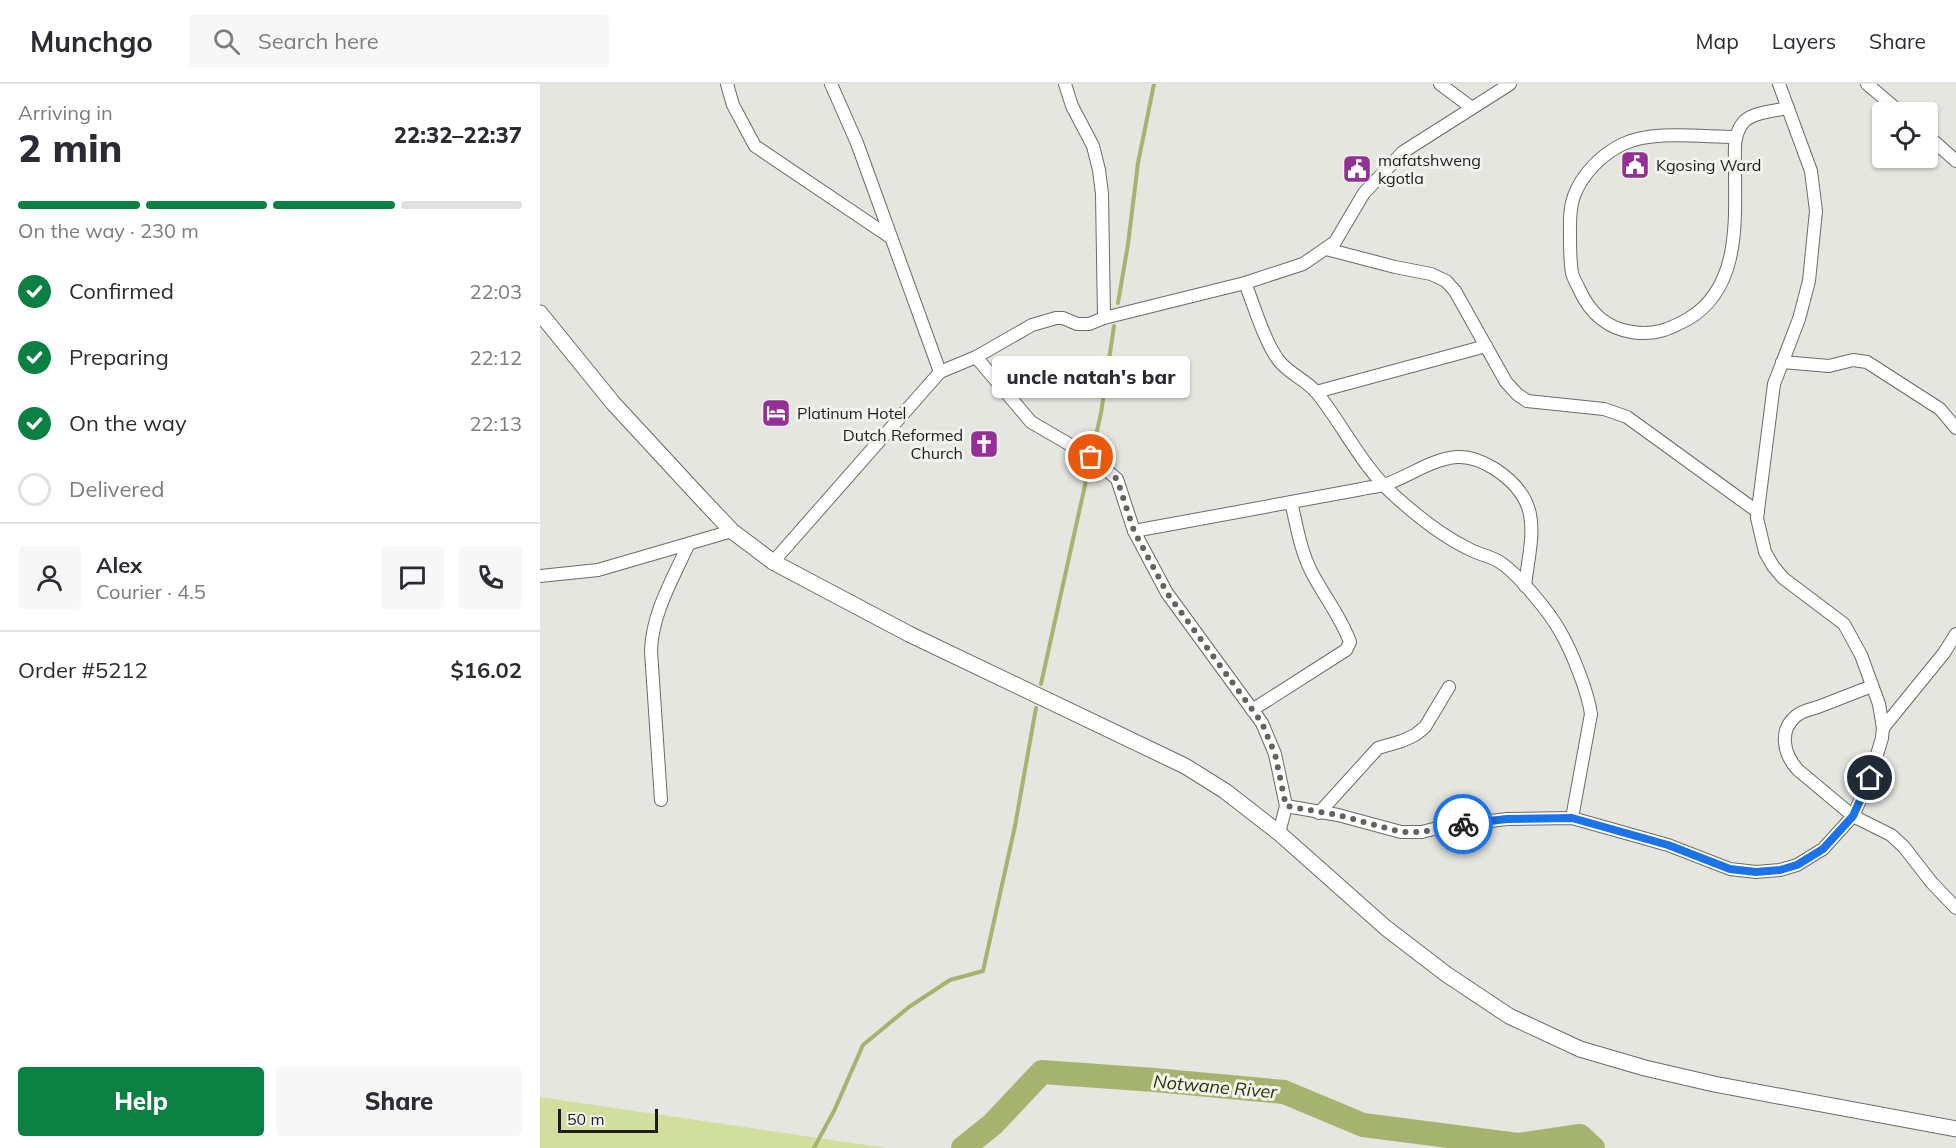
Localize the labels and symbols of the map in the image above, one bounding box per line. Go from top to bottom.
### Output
public building icon: Kgosing Ward [1619,149,1651,181]
place label: mafatshweng kgotla [1378,150,1481,188]
public building icon: mafatshweng kgotla [1341,153,1373,185]
place label: Kgosing Ward [1656,155,1761,175]
callout: uncle natah's bar [992,355,1190,397]
hotel icon: Platinum Hotel [760,397,792,429]
place label: Platinum Hotel [797,403,906,423]
place label: Dutch Reformed Church [843,425,963,463]
church icon: Dutch Reformed Church [968,428,1000,460]
pin [1065,431,1116,482]
pin [1844,752,1895,803]
courier [1433,794,1493,854]
water label: Notwane River [1152,1070,1279,1103]
scale bar [558,1106,658,1134]

